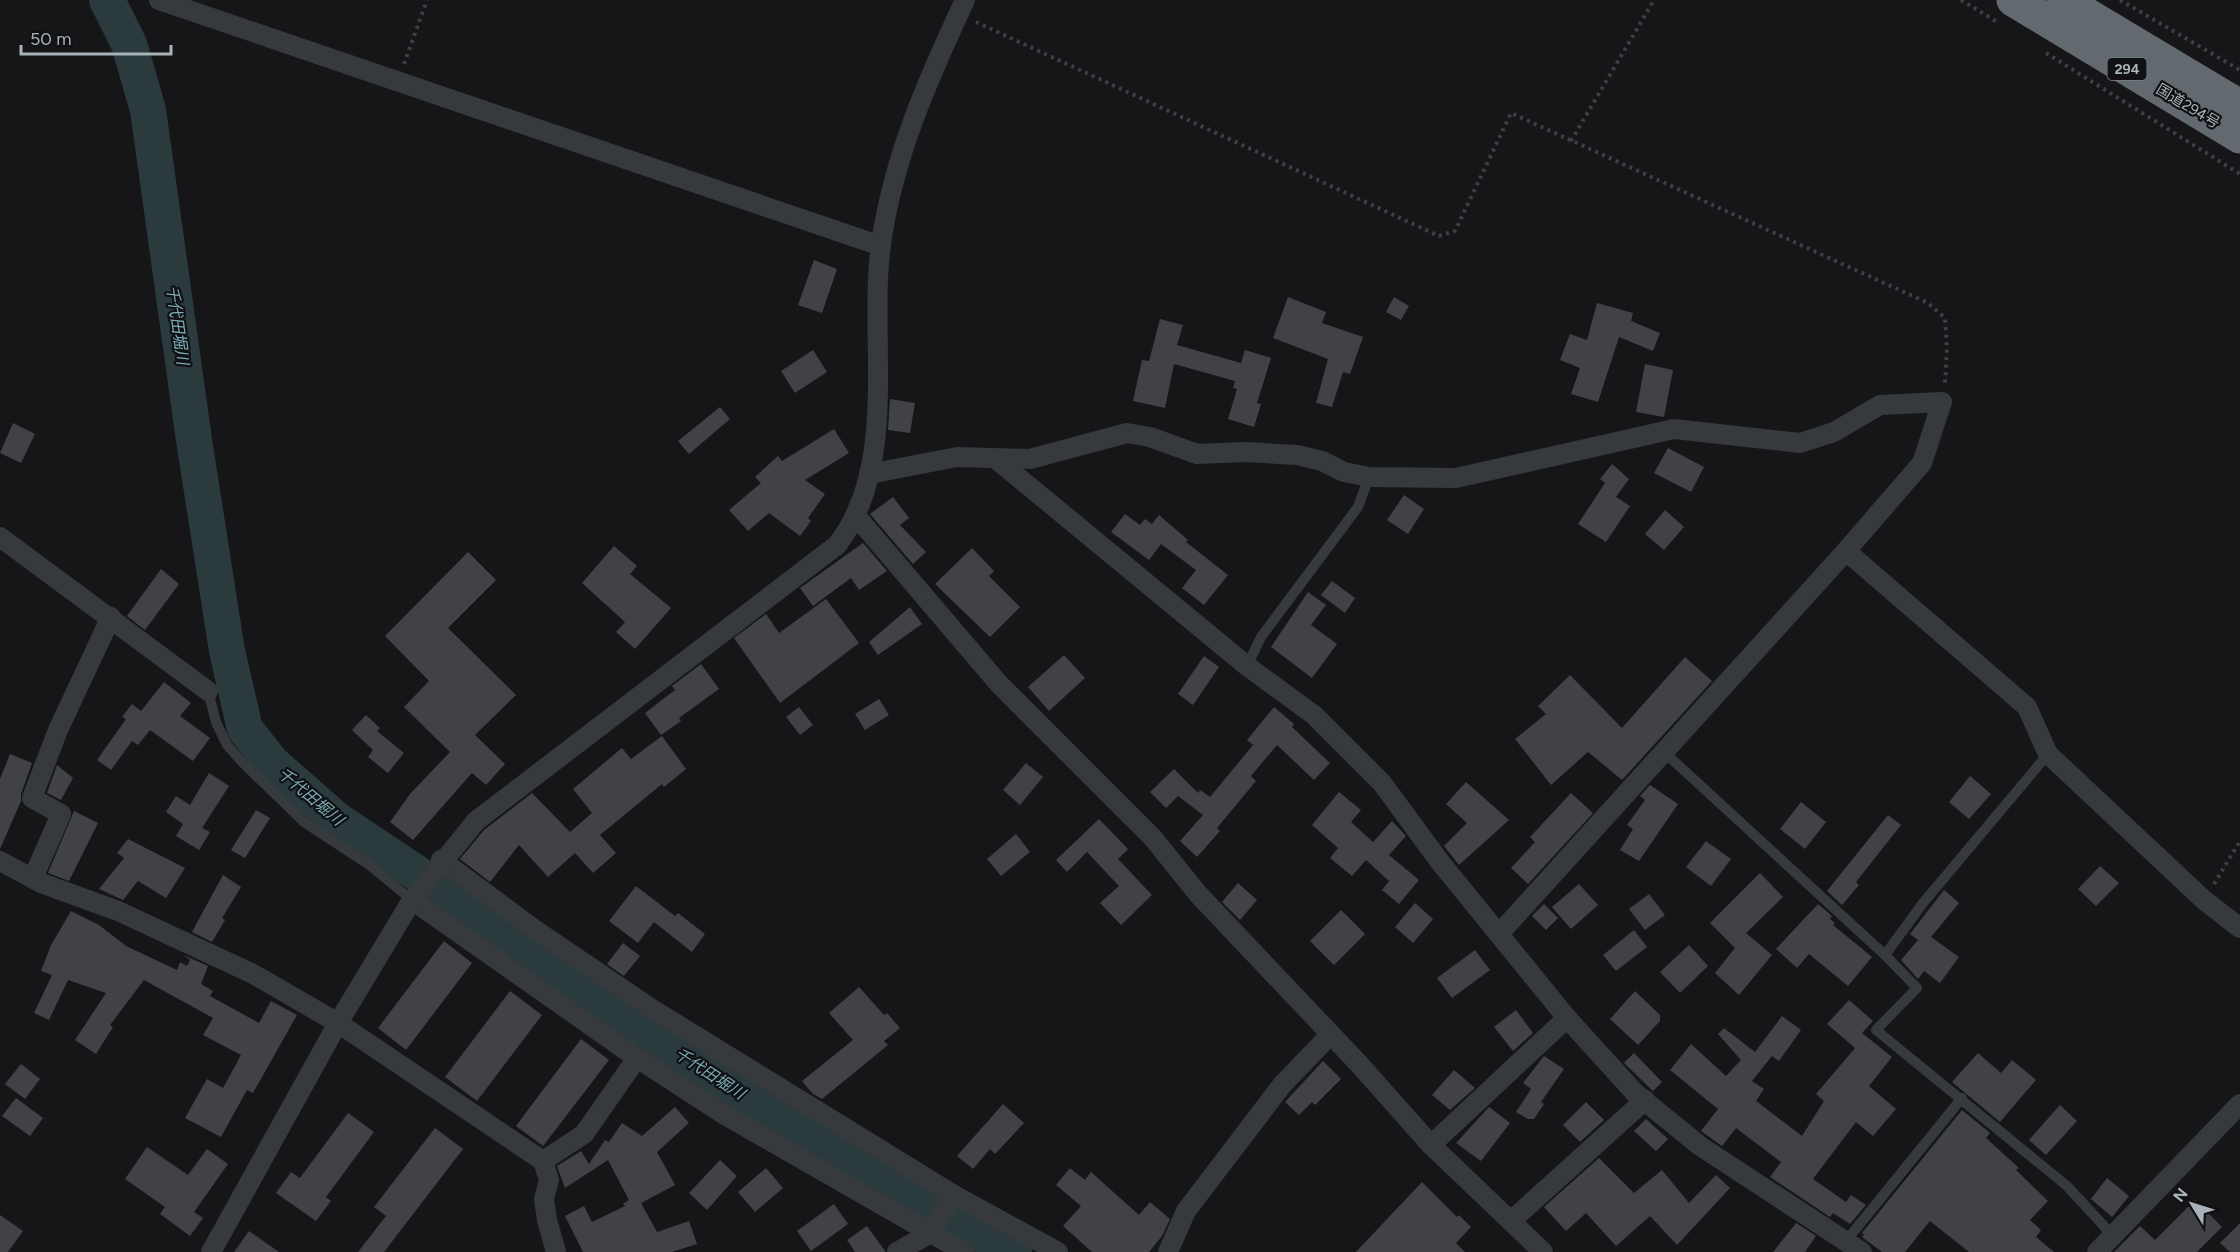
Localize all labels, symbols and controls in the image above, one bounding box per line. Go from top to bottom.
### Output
scale bar [21,18,171,56]
text: 50 m [30,28,72,50]
road number: 294 [2108,58,2146,80]
street label: 国道294号 [2153,80,2223,132]
water label: 千代田堀川 [163,284,193,368]
water label: 千代田堀川 [274,763,349,831]
water label: 千代田堀川 [671,1044,750,1104]
north arrow [2162,1174,2222,1234]
text: N [2169,1184,2192,1206]

